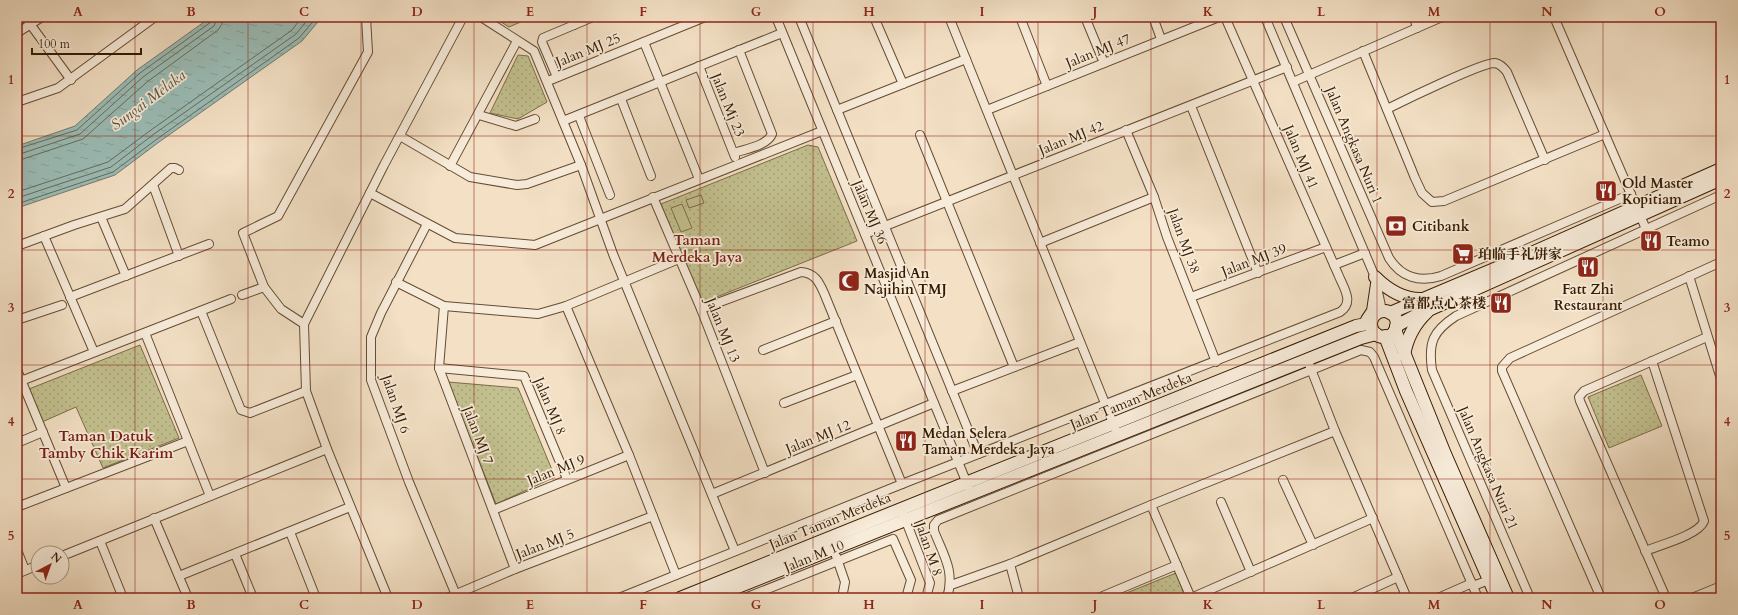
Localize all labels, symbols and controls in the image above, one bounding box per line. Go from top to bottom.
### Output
text: A [73,3,83,21]
text: B [186,3,196,21]
text: C [299,3,309,21]
text: D [411,3,423,21]
text: E [526,3,534,21]
text: F [639,3,647,21]
text: G [751,3,762,21]
text: H [863,3,875,21]
text: I [979,3,985,21]
text: J [1091,3,1098,21]
text: K [1203,3,1214,21]
text: L [1317,3,1326,21]
text: M [1428,3,1441,21]
text: N [1541,3,1553,21]
text: O [1654,3,1666,21]
street label: Jalan MJ 25 [551,28,623,72]
street label: Jalan MJ 47 [1061,29,1133,73]
scale bar [32,30,141,56]
text: 100 m [38,36,71,52]
water label: Sungai Melaka [106,65,190,135]
street label: Jalan Mj 23 [706,68,749,140]
text: 1 [8,71,14,89]
text: 1 [1724,71,1730,89]
street label: Jalan Angkasa Nuri 1 [1320,82,1387,206]
street label: Jalan MJ 42 [1034,116,1106,160]
street label: Jalan MJ 41 [1278,120,1323,192]
place label: Old Master Kopitiam [1622,174,1693,209]
street label: Jalan MJ 36 [847,175,892,247]
restaurant icon: Old Master Kopitiam [1593,178,1619,204]
text: 2 [8,185,15,203]
text: 2 [1724,185,1731,203]
street label: Jalan MJ 38 [1163,204,1205,276]
bank icon: Citibank [1383,213,1409,239]
place label: Citibank [1412,217,1470,236]
restaurant icon: Teamo [1638,228,1664,254]
district label: Taman Merdeka Jaya [652,230,743,267]
place label: Teamo [1666,232,1709,251]
street label: Jalan MJ 39 [1217,239,1289,282]
supermarket icon: 珀临手礼饼家 [1450,241,1476,267]
place label: 珀临手礼饼家 [1478,245,1562,264]
restaurant icon: Fatt Zhi Restaurant [1575,254,1601,280]
place label: Masjid An Najihin TMJ [864,264,947,299]
mosque icon: Masjid An Najihin TMJ [836,268,862,294]
place label: Fatt Zhi Restaurant [1554,280,1622,315]
restaurant icon: 富都点心茶楼 [1488,290,1514,316]
street label: Jalan MJ 13 [701,293,745,365]
place label: 富都点心茶楼 [1402,294,1486,313]
text: 3 [8,299,15,317]
text: 3 [1724,299,1731,317]
street label: Jalan Taman Merdeka [1065,368,1195,435]
street label: Jalan MJ 6 [376,370,415,436]
street label: Jalan MJ 8 [529,372,571,438]
street label: Jalan MJ 7 [457,401,498,467]
street label: Jalan Angkasa Nuri 21 [1453,401,1523,533]
text: 4 [8,413,15,431]
text: 4 [1724,413,1731,431]
street label: Jalan MJ 12 [781,415,853,459]
place label: Medan Selera Taman Merdeka Jaya [922,424,1055,459]
district label: Taman Datuk Tamby Chik Karim [39,426,173,463]
restaurant icon: Medan Selera Taman Merdeka Jaya [893,428,919,454]
street label: Jalan MJ 9 [522,450,588,491]
street label: Jalan Taman Merdeka [764,488,894,555]
street label: Jalan M 8 [910,517,947,579]
street label: Jalan MJ 5 [511,524,577,565]
text: 5 [8,527,14,545]
text: 5 [1724,527,1730,545]
street label: Jalan M 10 [779,535,847,577]
north arrow [30,545,70,585]
text: N [48,549,65,567]
text: A [73,596,83,614]
text: B [186,596,196,614]
text: C [299,596,309,614]
text: D [411,596,423,614]
text: E [526,596,534,614]
text: F [639,596,647,614]
text: G [751,596,762,614]
text: H [863,596,875,614]
text: I [979,596,985,614]
text: J [1091,596,1098,614]
text: K [1203,596,1214,614]
text: L [1317,596,1326,614]
text: M [1428,596,1441,614]
text: N [1541,596,1553,614]
text: O [1654,596,1666,614]

